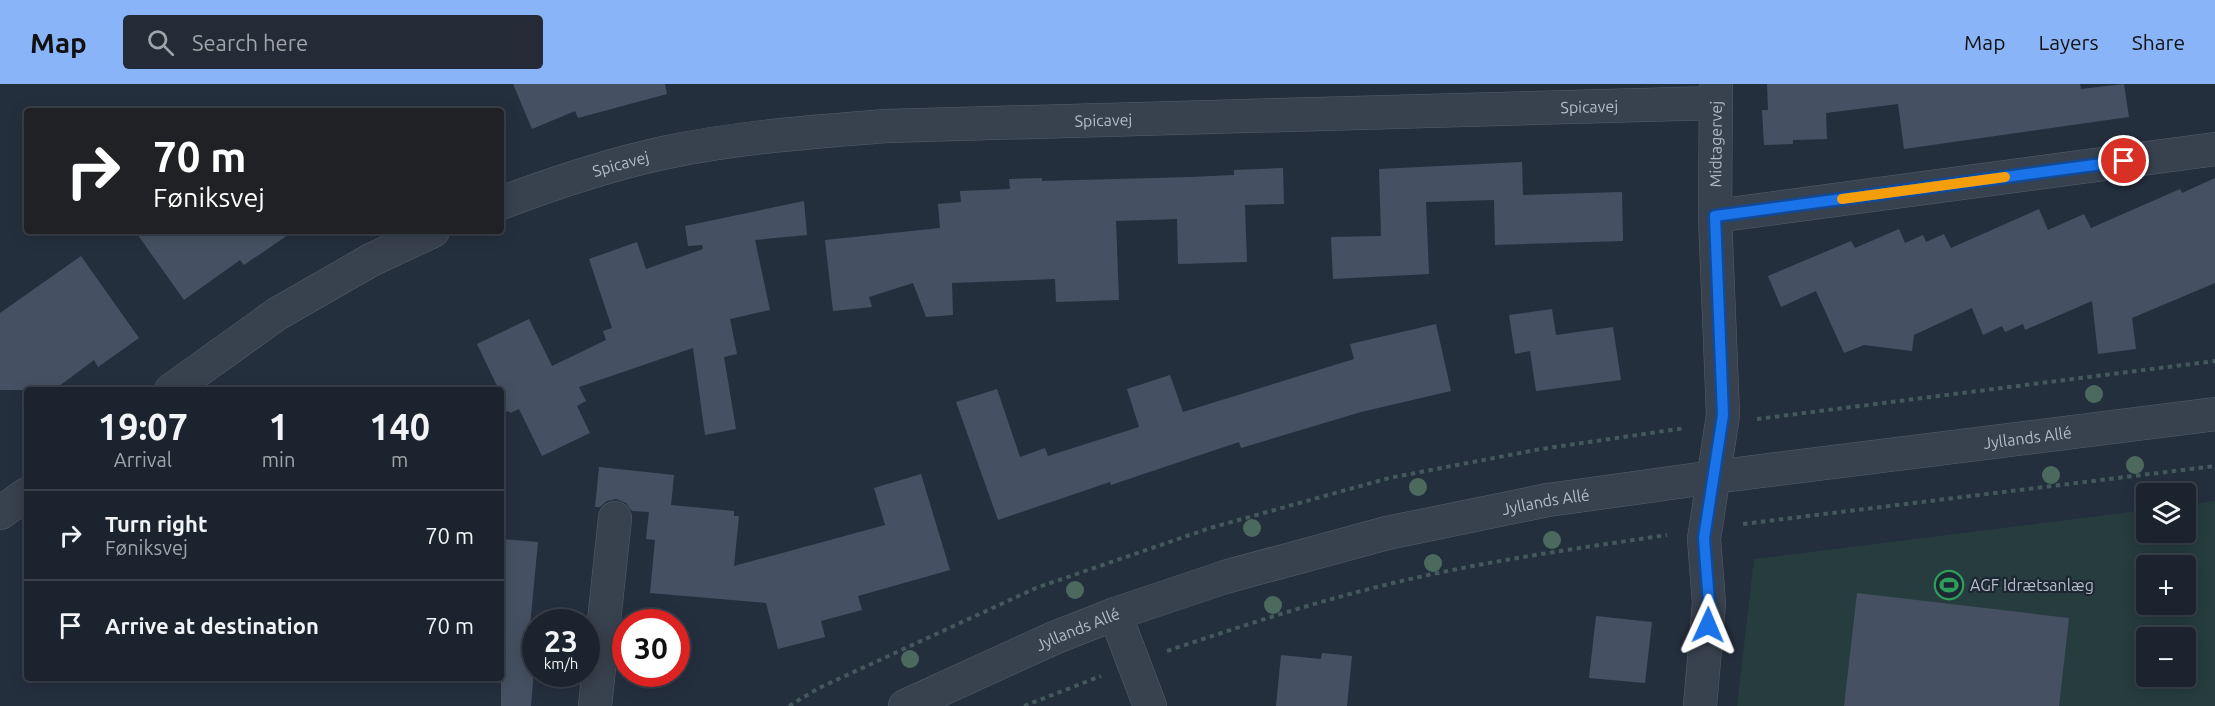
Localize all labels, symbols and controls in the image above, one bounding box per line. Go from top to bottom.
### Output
search box [123,15,543,69]
icon: search [144,26,177,59]
text: Map [30,27,87,58]
text: Search here [192,30,308,55]
text: Map [1964,30,2005,54]
text: Layers [2038,30,2099,54]
text: Share [2132,30,2185,54]
street label: Spicavej [1560,97,1618,116]
street label: Midtagervej [1706,101,1725,188]
street label: Spicavej [1074,110,1133,130]
icon: right [54,132,132,210]
text: 70 m [153,133,247,180]
pin [2098,135,2149,186]
icon: arrive [2107,144,2140,177]
street label: Spicavej [590,148,651,180]
text: Føniksvej [153,182,265,212]
text: 19:07 [98,406,188,447]
text: 1 [268,406,289,447]
text: 140 [369,406,430,447]
street label: Jyllands Allé [1982,423,2073,452]
text: Arrival [114,448,172,471]
text: min [262,448,295,471]
text: m [391,448,408,471]
map controls [2136,483,2196,687]
button: layers [2136,483,2196,543]
street label: Jyllands Allé [1500,485,1591,518]
text: Turn right [105,511,207,536]
icon: right [54,519,87,552]
text: 70 m [425,523,474,548]
text: Føniksvej [105,536,188,559]
button: + [2136,555,2196,615]
sports icon: AGF Idrætsanlæg [1933,569,1965,601]
place label: AGF Idrætsanlæg [1970,576,2094,594]
position arrow [1676,593,1740,657]
street label: Jyllands Allé [1033,604,1122,654]
icon: arrive [54,609,87,642]
speed limit sign: 30 [612,609,690,687]
text: Arrive at destination [105,613,319,638]
text: 70 m [425,613,474,638]
text: 23 [544,624,578,658]
button: − [2136,627,2196,687]
text: km/h [544,655,578,672]

